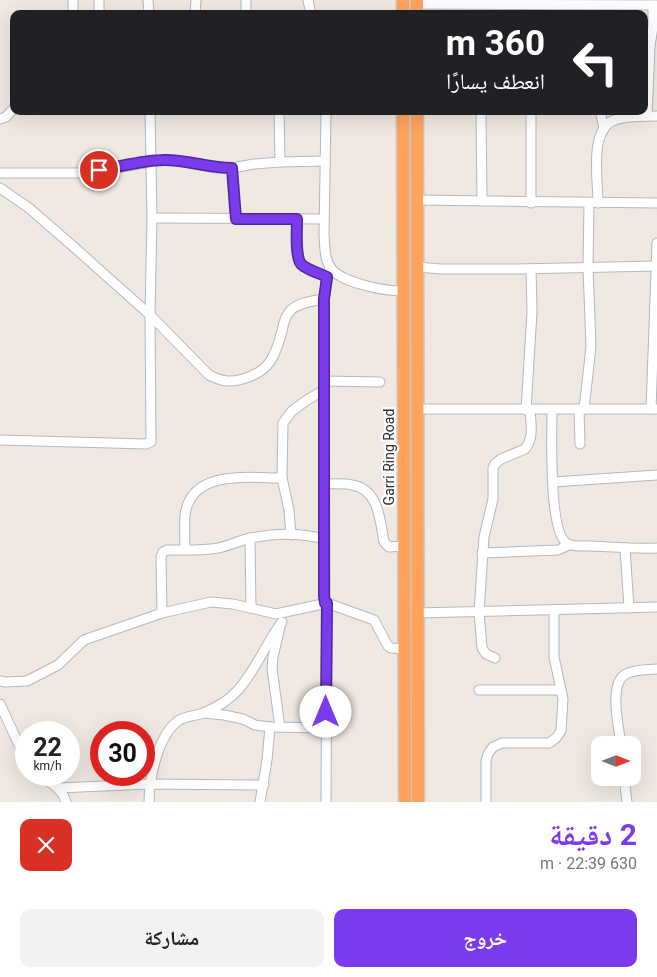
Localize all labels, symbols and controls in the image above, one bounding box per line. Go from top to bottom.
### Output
text: 360 m [446,23,545,64]
icon: left [563,30,628,95]
text: انعطف يسارًا [446,69,545,94]
pin [78,149,120,191]
icon: arrive [85,156,113,184]
street label: Garri Ring Road [381,409,397,505]
position arrow [299,685,351,737]
speed limit sign: 30 [90,721,155,786]
text: 22 [33,733,62,762]
north arrow [591,736,641,786]
map controls [591,736,641,786]
text: km/h [33,759,62,773]
text: 2 دقيقة [549,817,637,852]
button: close [20,819,72,871]
text: 630 m · 22:39 [540,854,637,873]
button: مشاركة [20,909,324,967]
button: خروج [334,909,637,967]

